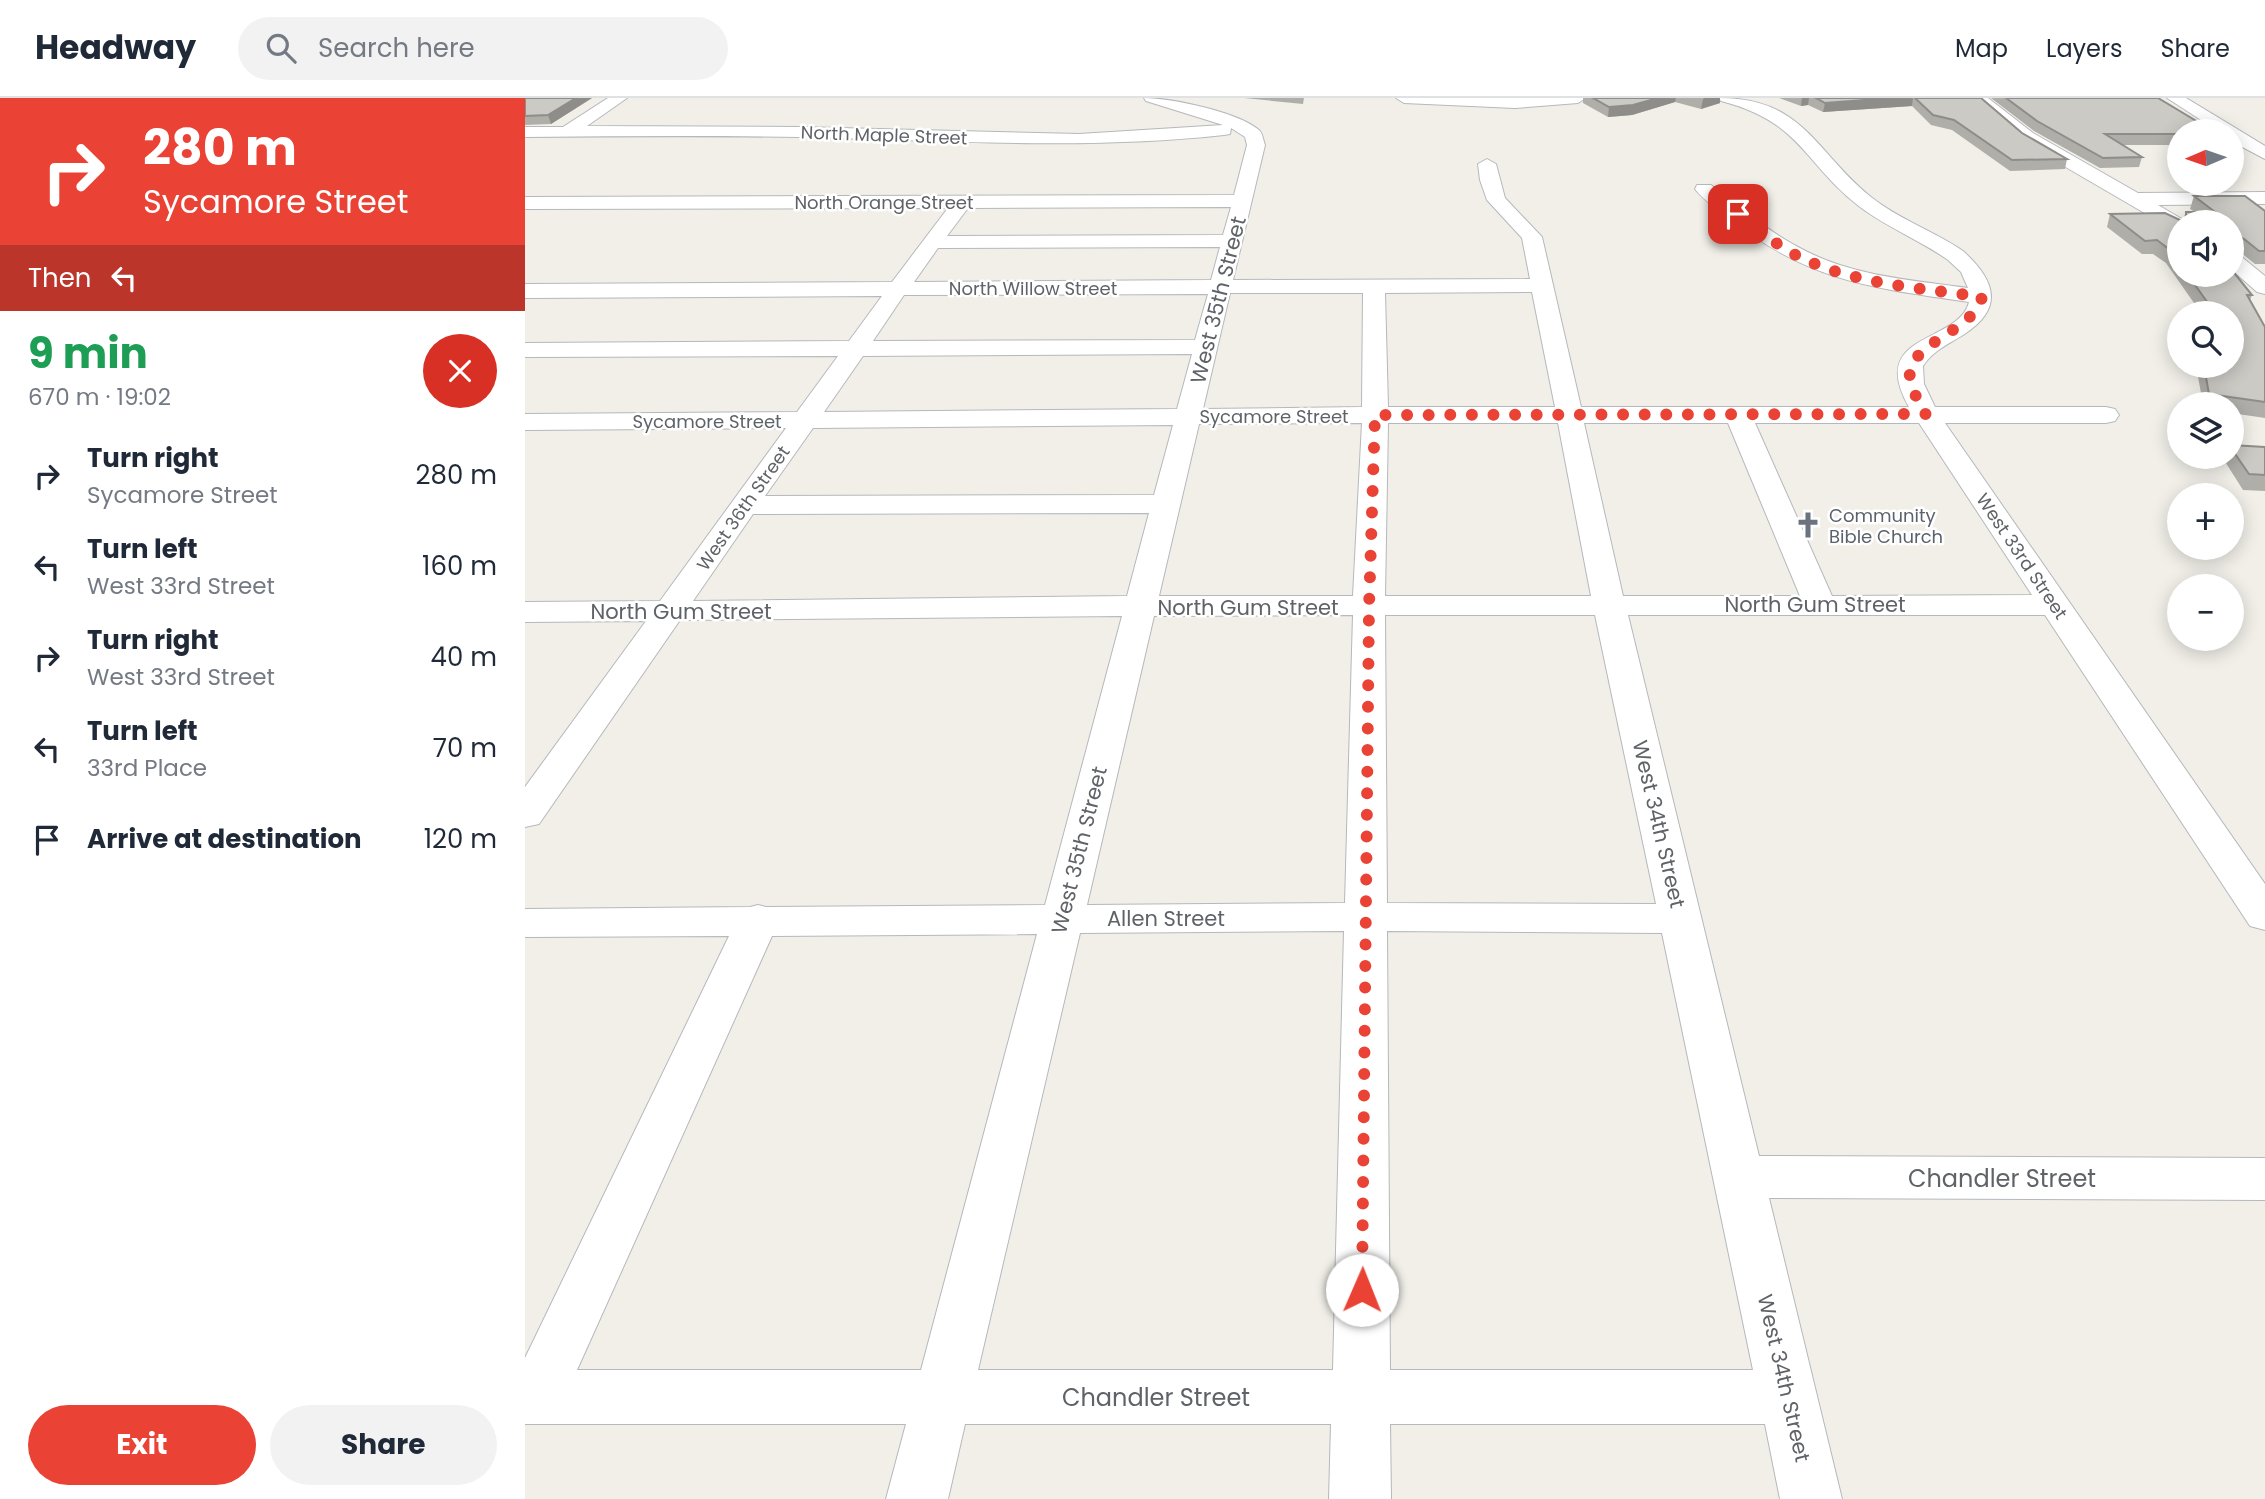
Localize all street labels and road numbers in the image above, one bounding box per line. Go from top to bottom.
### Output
street label: North Maple Street [800,120,968,150]
street label: North Orange Street [794,190,974,215]
street label: West 35th Street [1183,213,1253,387]
street label: North Willow Street [949,276,1117,301]
street label: Sycamore Street [1199,404,1349,429]
street label: Sycamore Street [632,409,782,434]
street label: West 36th Street [691,441,795,575]
street label: West 33rd Street [1971,488,2073,624]
street label: North Gum Street [1724,590,1906,619]
street label: North Gum Street [1157,593,1339,622]
street label: North Gum Street [590,597,772,626]
street label: West 34th Street [1626,737,1692,911]
street label: West 35th Street [1044,763,1114,937]
street label: Allen Street [1107,904,1225,933]
street label: Chandler Street [1908,1162,2096,1195]
street label: West 34th Street [1751,1291,1817,1465]
street label: Chandler Street [1062,1381,1250,1414]

